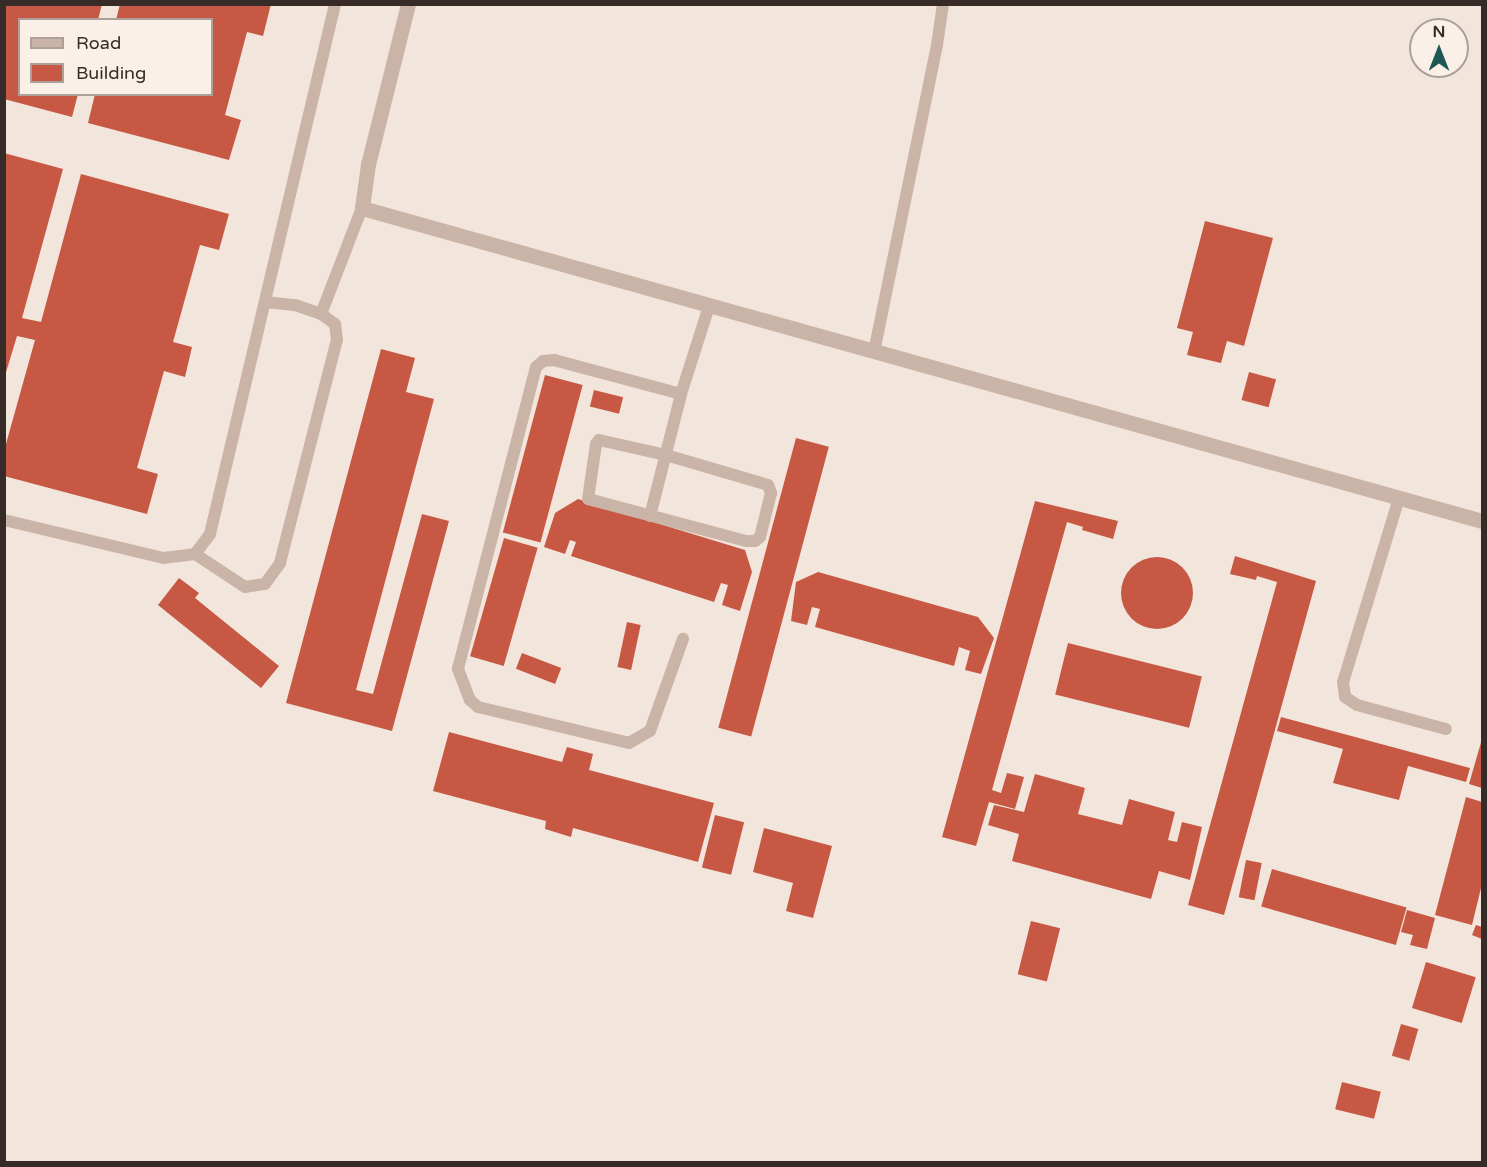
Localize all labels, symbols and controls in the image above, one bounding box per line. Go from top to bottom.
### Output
legend [18,18,213,96]
north arrow [1409,18,1469,78]
text: N [1433,22,1445,42]
text: Road [76,32,121,54]
text: Building [76,62,146,84]

